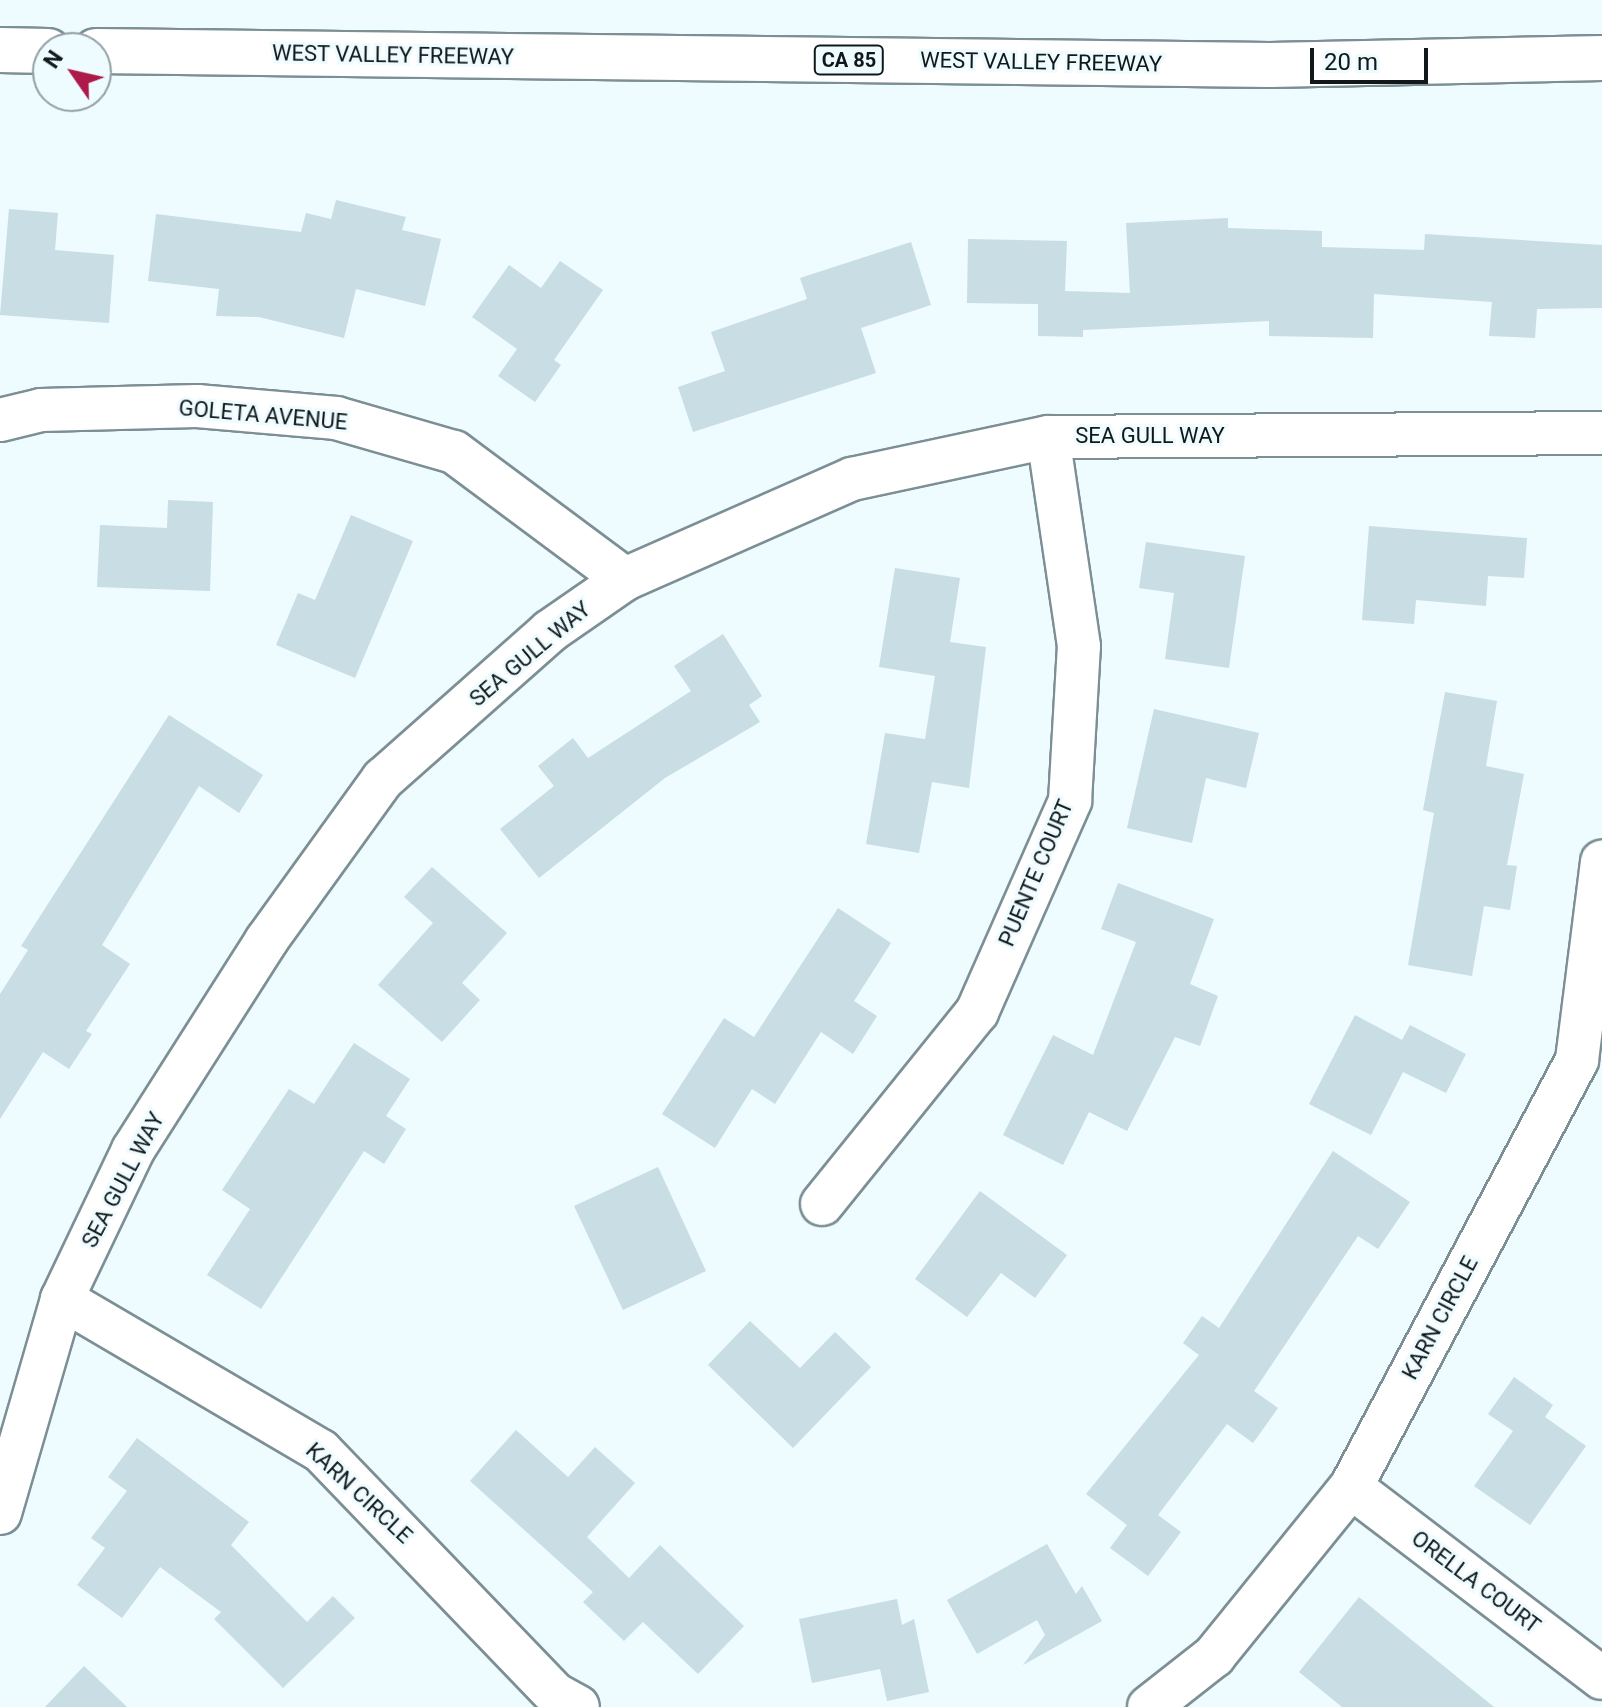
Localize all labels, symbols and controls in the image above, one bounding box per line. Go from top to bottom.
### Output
north arrow [32,32,112,112]
scale bar [1314,32,1432,82]
street label: WEST VALLEY FREEWAY [272,40,514,70]
road number: CA 85 [813,44,885,76]
text: N [39,46,68,73]
street label: WEST VALLEY FREEWAY [920,47,1162,77]
text: 20 m [1324,48,1378,76]
street label: GOLETA AVENUE [178,394,348,436]
street label: SEA GULL WAY [1075,423,1225,449]
street label: SEA GULL WAY [464,596,596,712]
street label: PUENTE COURT [993,796,1079,950]
street label: SEA GULL WAY [76,1108,170,1252]
street label: KARN CIRCLE [1397,1252,1483,1384]
street label: KARN CIRCLE [300,1437,418,1549]
street label: ORELLA COURT [1406,1525,1546,1639]

